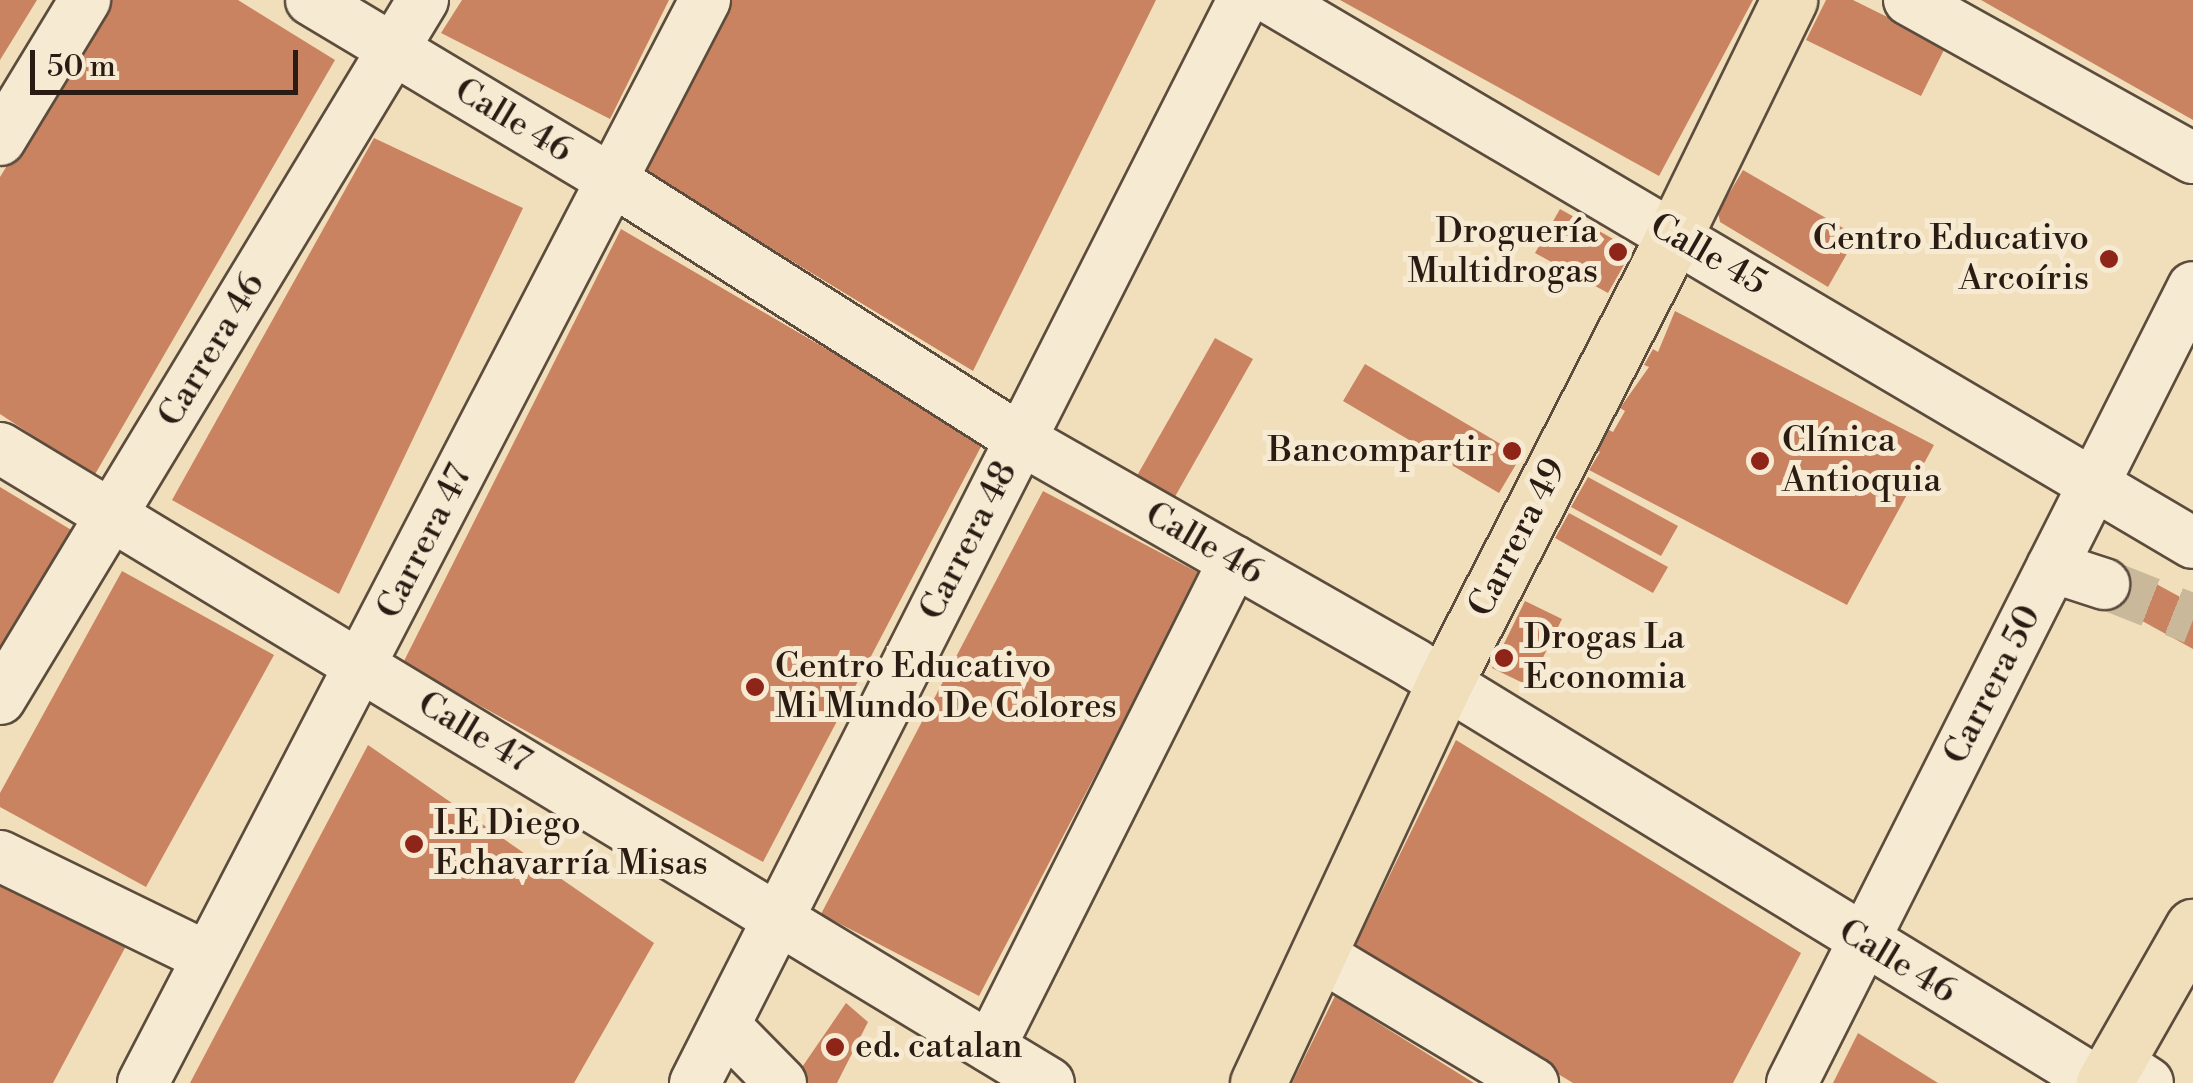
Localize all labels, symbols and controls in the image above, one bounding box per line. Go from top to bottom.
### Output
scale bar [35,30,302,92]
text: 50 m [47,48,116,86]
street label: Calle 46 [447,70,579,172]
street label: Calle 45 [1642,205,1774,305]
place label: Droguería Multidrogas [1407,211,1598,293]
place label: Centro Educativo Arcoíris [1813,218,2089,300]
marker: Droguería Multidrogas [1607,241,1629,263]
marker: Centro Educativo Arcoíris [2098,248,2120,270]
street label: Carrera 46 [150,265,274,435]
place label: Clínica Antioquia [1782,420,1941,502]
place label: Bancompartir [1268,430,1492,472]
marker: Bancompartir [1501,440,1523,462]
marker: Clínica Antioquia [1747,448,1773,474]
street label: Carrera 49 [1460,452,1576,624]
street label: Carrera 48 [911,455,1027,627]
street label: Carrera 47 [368,458,482,626]
street label: Calle 46 [1137,493,1271,595]
street label: Carrera 50 [1935,599,2051,771]
place label: Drogas La Economia [1524,617,1686,699]
place label: Centro Educativo Mi Mundo De Colores [775,646,1117,728]
marker: Drogas La Economia [1493,647,1515,669]
marker: Centro Educativo Mi Mundo De Colores [744,676,766,698]
street label: Calle 47 [410,683,538,783]
place label: I.E Diego Echavarría Misas [434,803,708,885]
marker: I.E Diego Echavarría Misas [403,833,425,855]
street label: Calle 46 [1831,911,1963,1013]
place label: ed. catalan [855,1026,1023,1068]
marker: ed. catalan [824,1036,846,1058]

